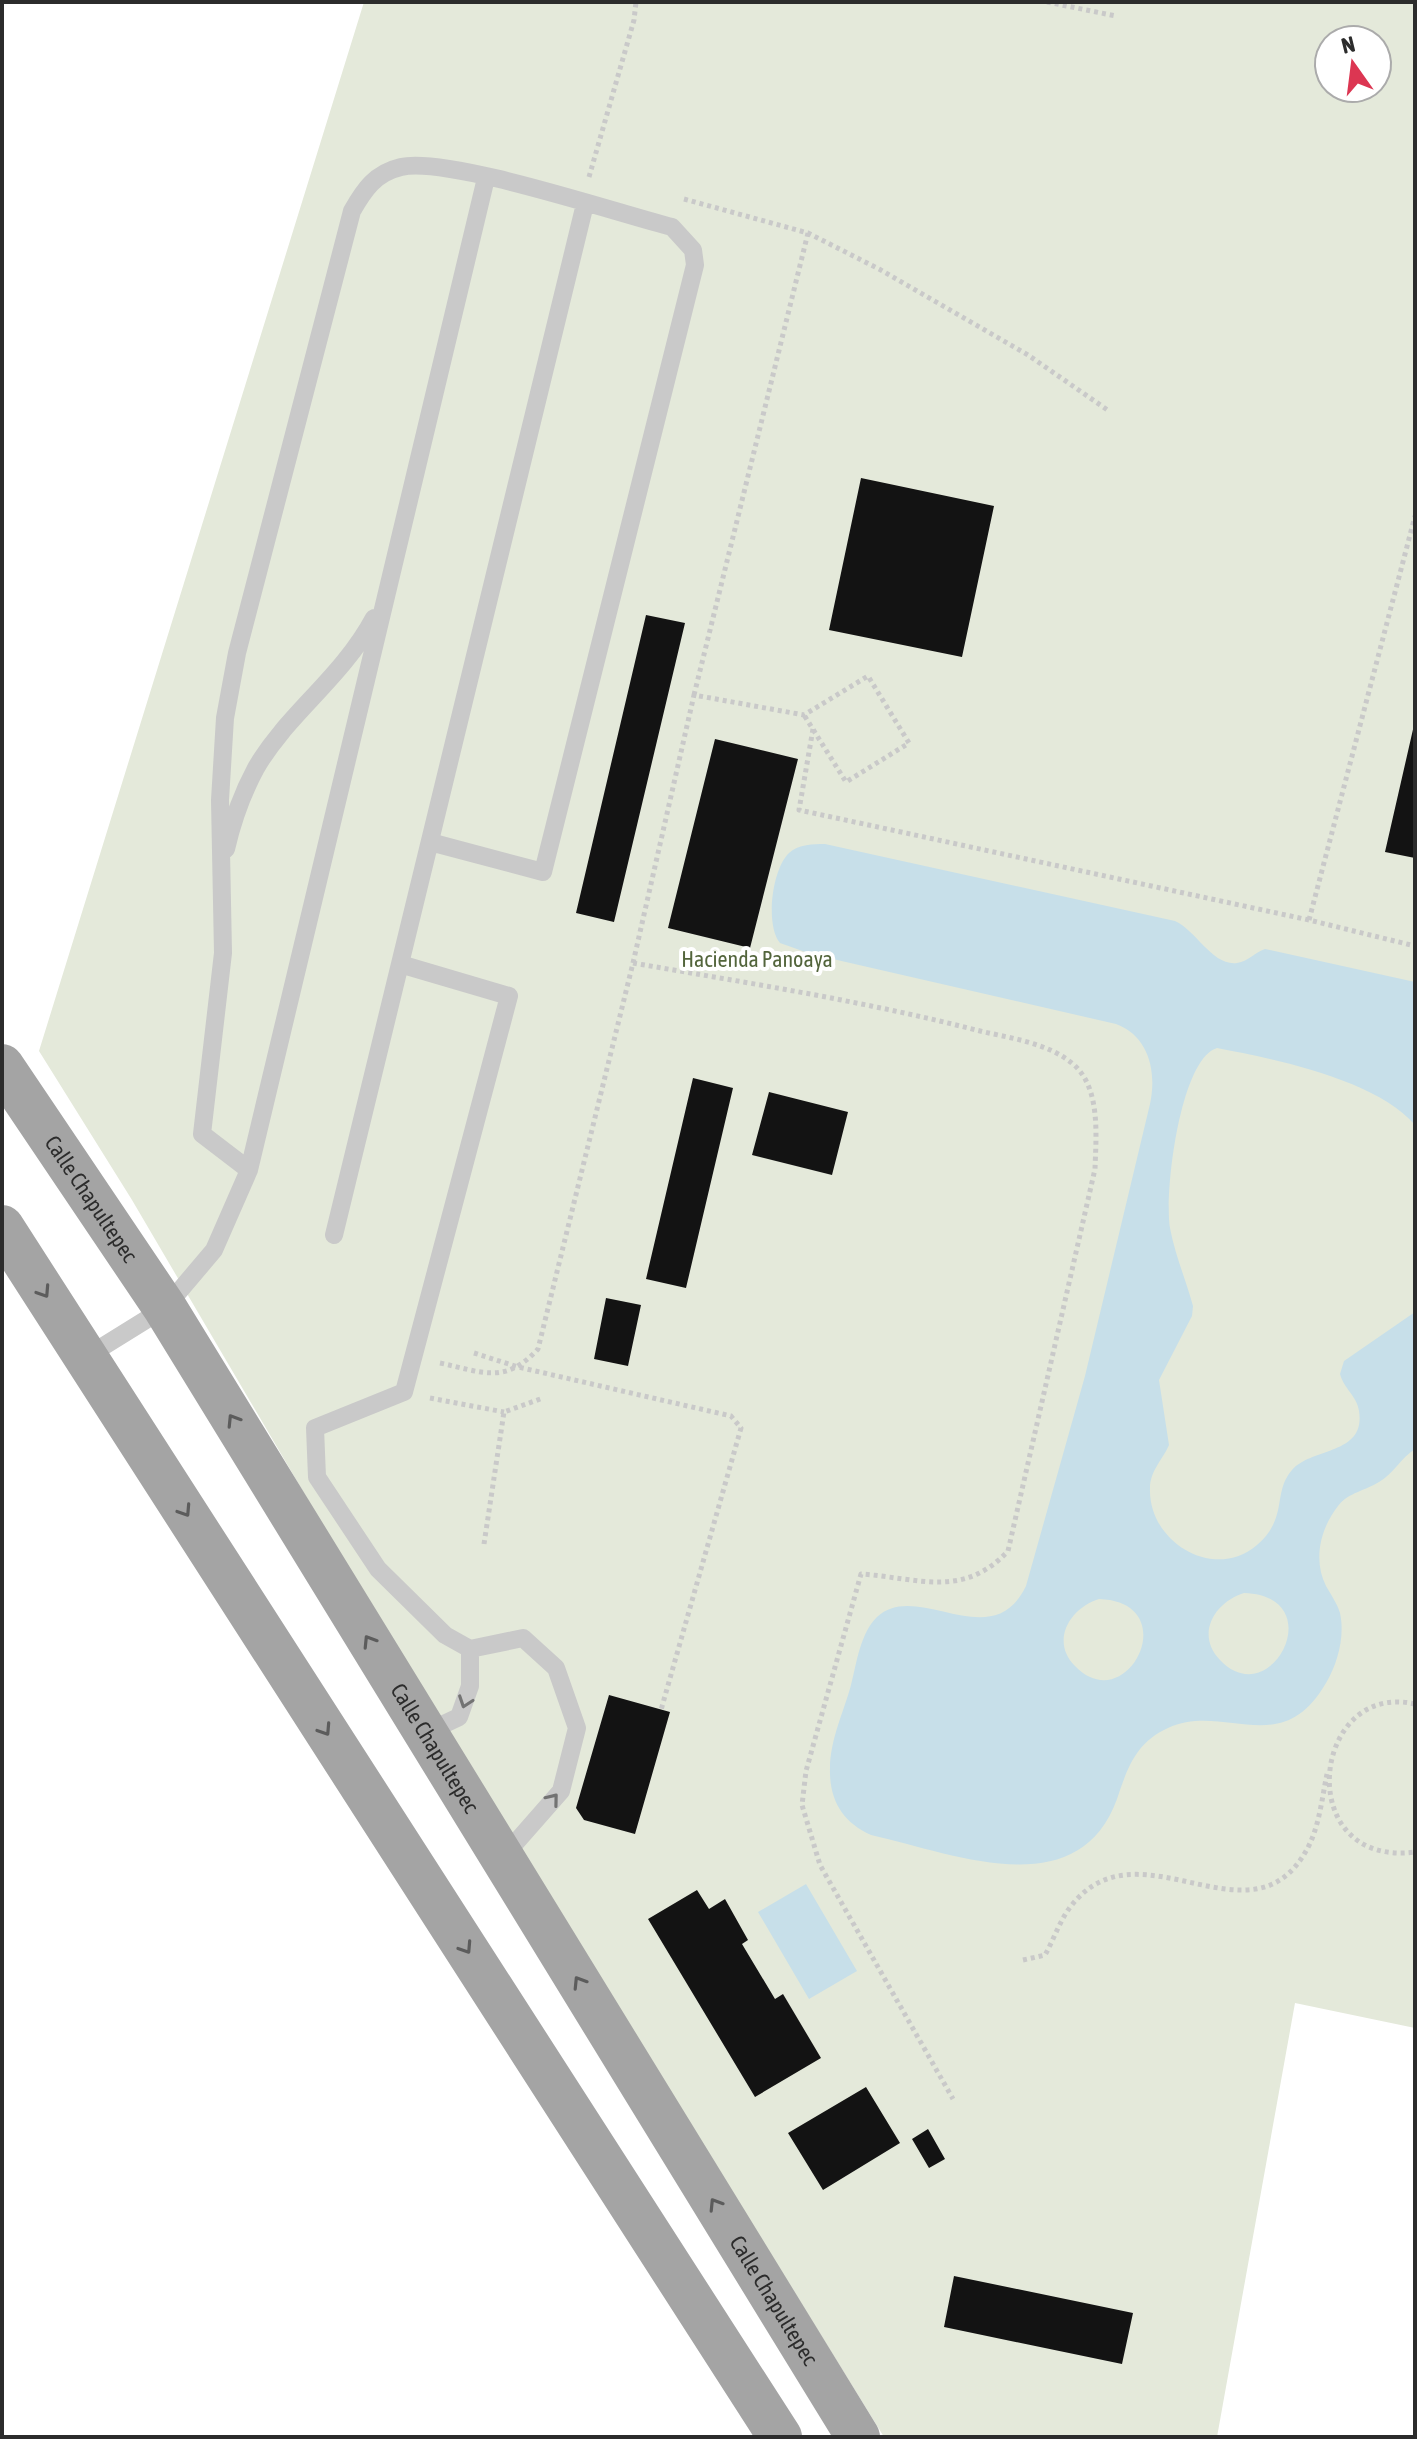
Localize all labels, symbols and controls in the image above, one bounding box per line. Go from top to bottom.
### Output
north arrow [1313,24,1393,104]
text: N [1339,30,1358,59]
park label: Hacienda Panoaya [681,946,833,972]
street label: Calle Chapultepec [40,1131,144,1268]
one-way arrow [35,1284,50,1298]
one-way arrow [227,1414,243,1429]
one-way arrow [175,1502,190,1517]
one-way arrow [363,1635,379,1650]
street label: Calle Chapultepec [386,1679,485,1818]
one-way arrow [458,1694,474,1708]
one-way arrow [316,1721,331,1735]
one-way arrow [544,1793,558,1808]
one-way arrow [456,1940,471,1954]
one-way arrow [573,1976,588,1991]
one-way arrow [709,2198,724,2213]
street label: Calle Chapultepec [725,2231,824,2370]

